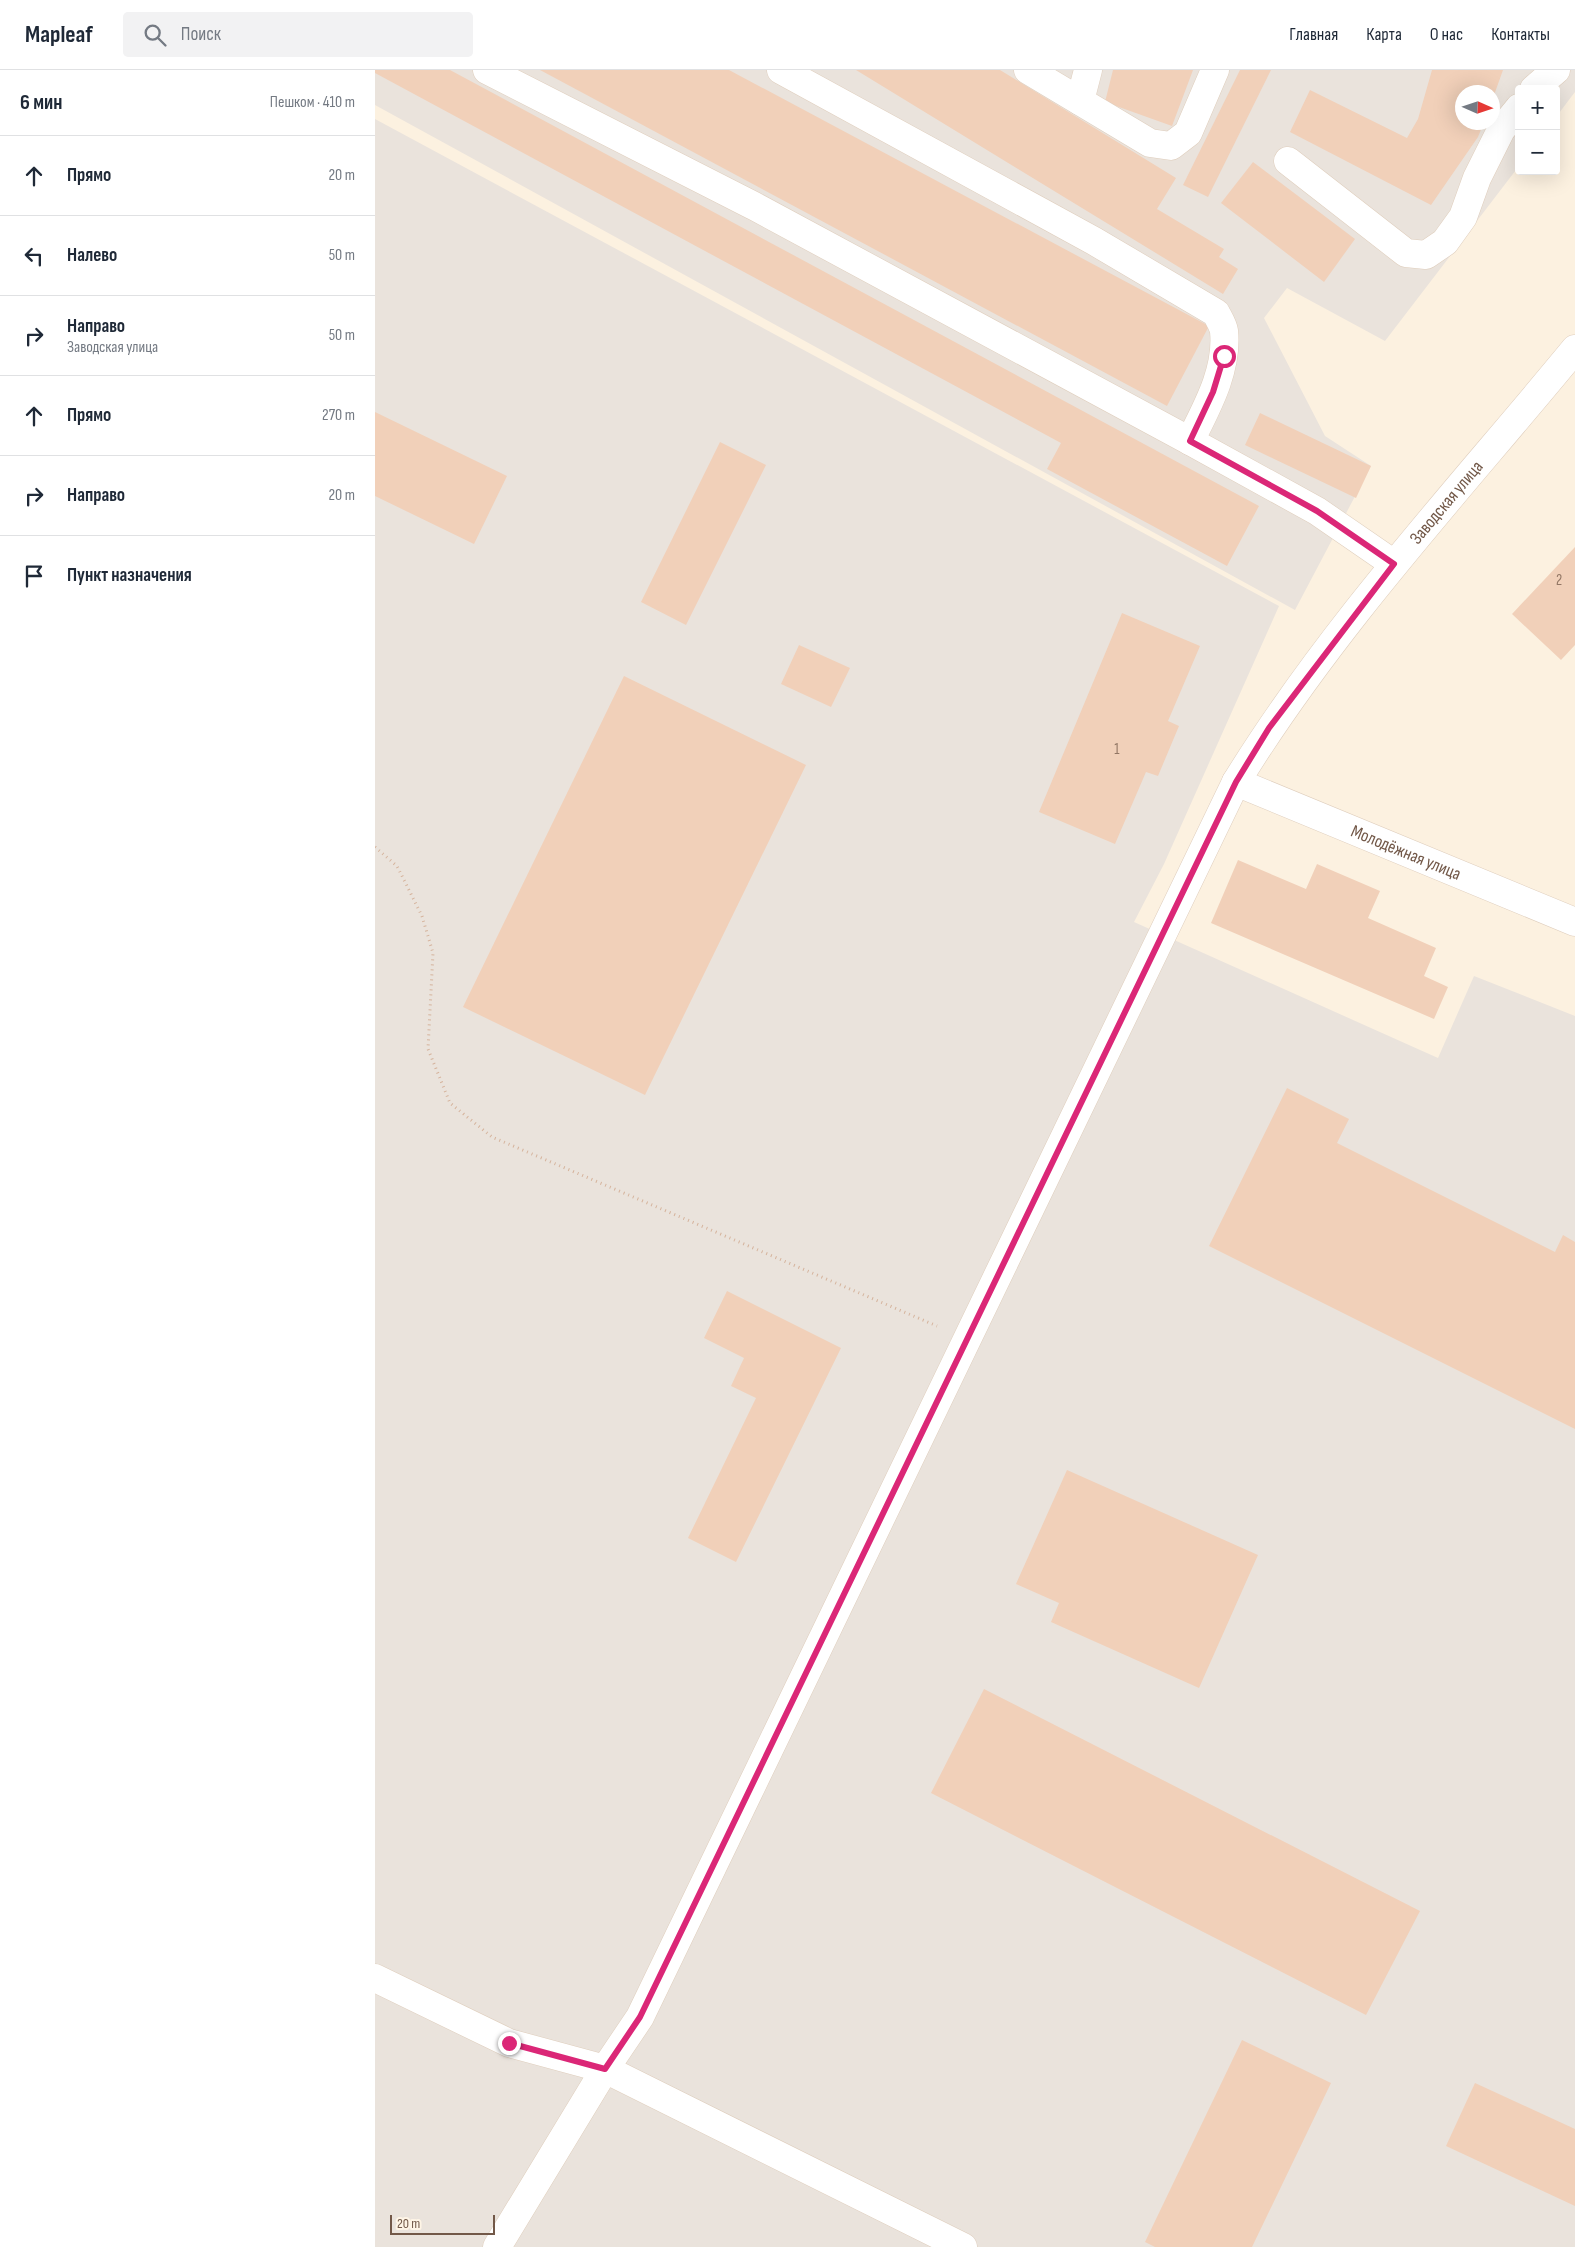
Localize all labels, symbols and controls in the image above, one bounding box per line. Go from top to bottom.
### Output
search box [123,12,473,57]
text: Mapleaf [25,20,93,49]
icon: search [141,21,169,49]
text: Поиск [181,23,221,46]
text: Главная [1289,24,1338,45]
text: Карта [1366,24,1402,45]
text: О нас [1430,24,1463,45]
text: Контакты [1491,24,1550,45]
north arrow [1455,85,1500,130]
map controls [1515,85,1560,175]
button: + [1515,85,1560,130]
text: 6 мин [20,90,62,115]
text: Пешком · 410 m [270,93,355,112]
button: − [1515,130,1560,175]
icon: ahead [20,162,48,190]
text: Прямо [67,164,111,187]
text: 20 m [328,166,355,185]
icon: left [20,242,48,270]
text: Налево [67,244,117,267]
text: 50 m [329,246,355,265]
text: Направо [67,315,125,338]
icon: right [20,322,48,350]
text: 50 m [329,326,355,345]
text: Заводская улица [67,338,158,357]
route start [1213,345,1236,368]
icon: ahead [20,402,48,430]
text: Прямо [67,404,111,427]
text: 270 m [322,406,355,425]
street label: Заводская улица [1405,456,1488,549]
icon: right [20,482,48,510]
text: Направо [67,484,125,507]
text: 20 m [328,486,355,505]
icon: arrive [20,562,48,590]
text: Пункт назначения [67,564,192,587]
house number: 2 [1556,571,1562,590]
house number: 1 [1114,740,1120,759]
street label: Молодёжная улица [1348,821,1464,885]
route end [498,2032,521,2055]
scale bar [390,2212,495,2235]
text: 20 m [397,2215,420,2232]

